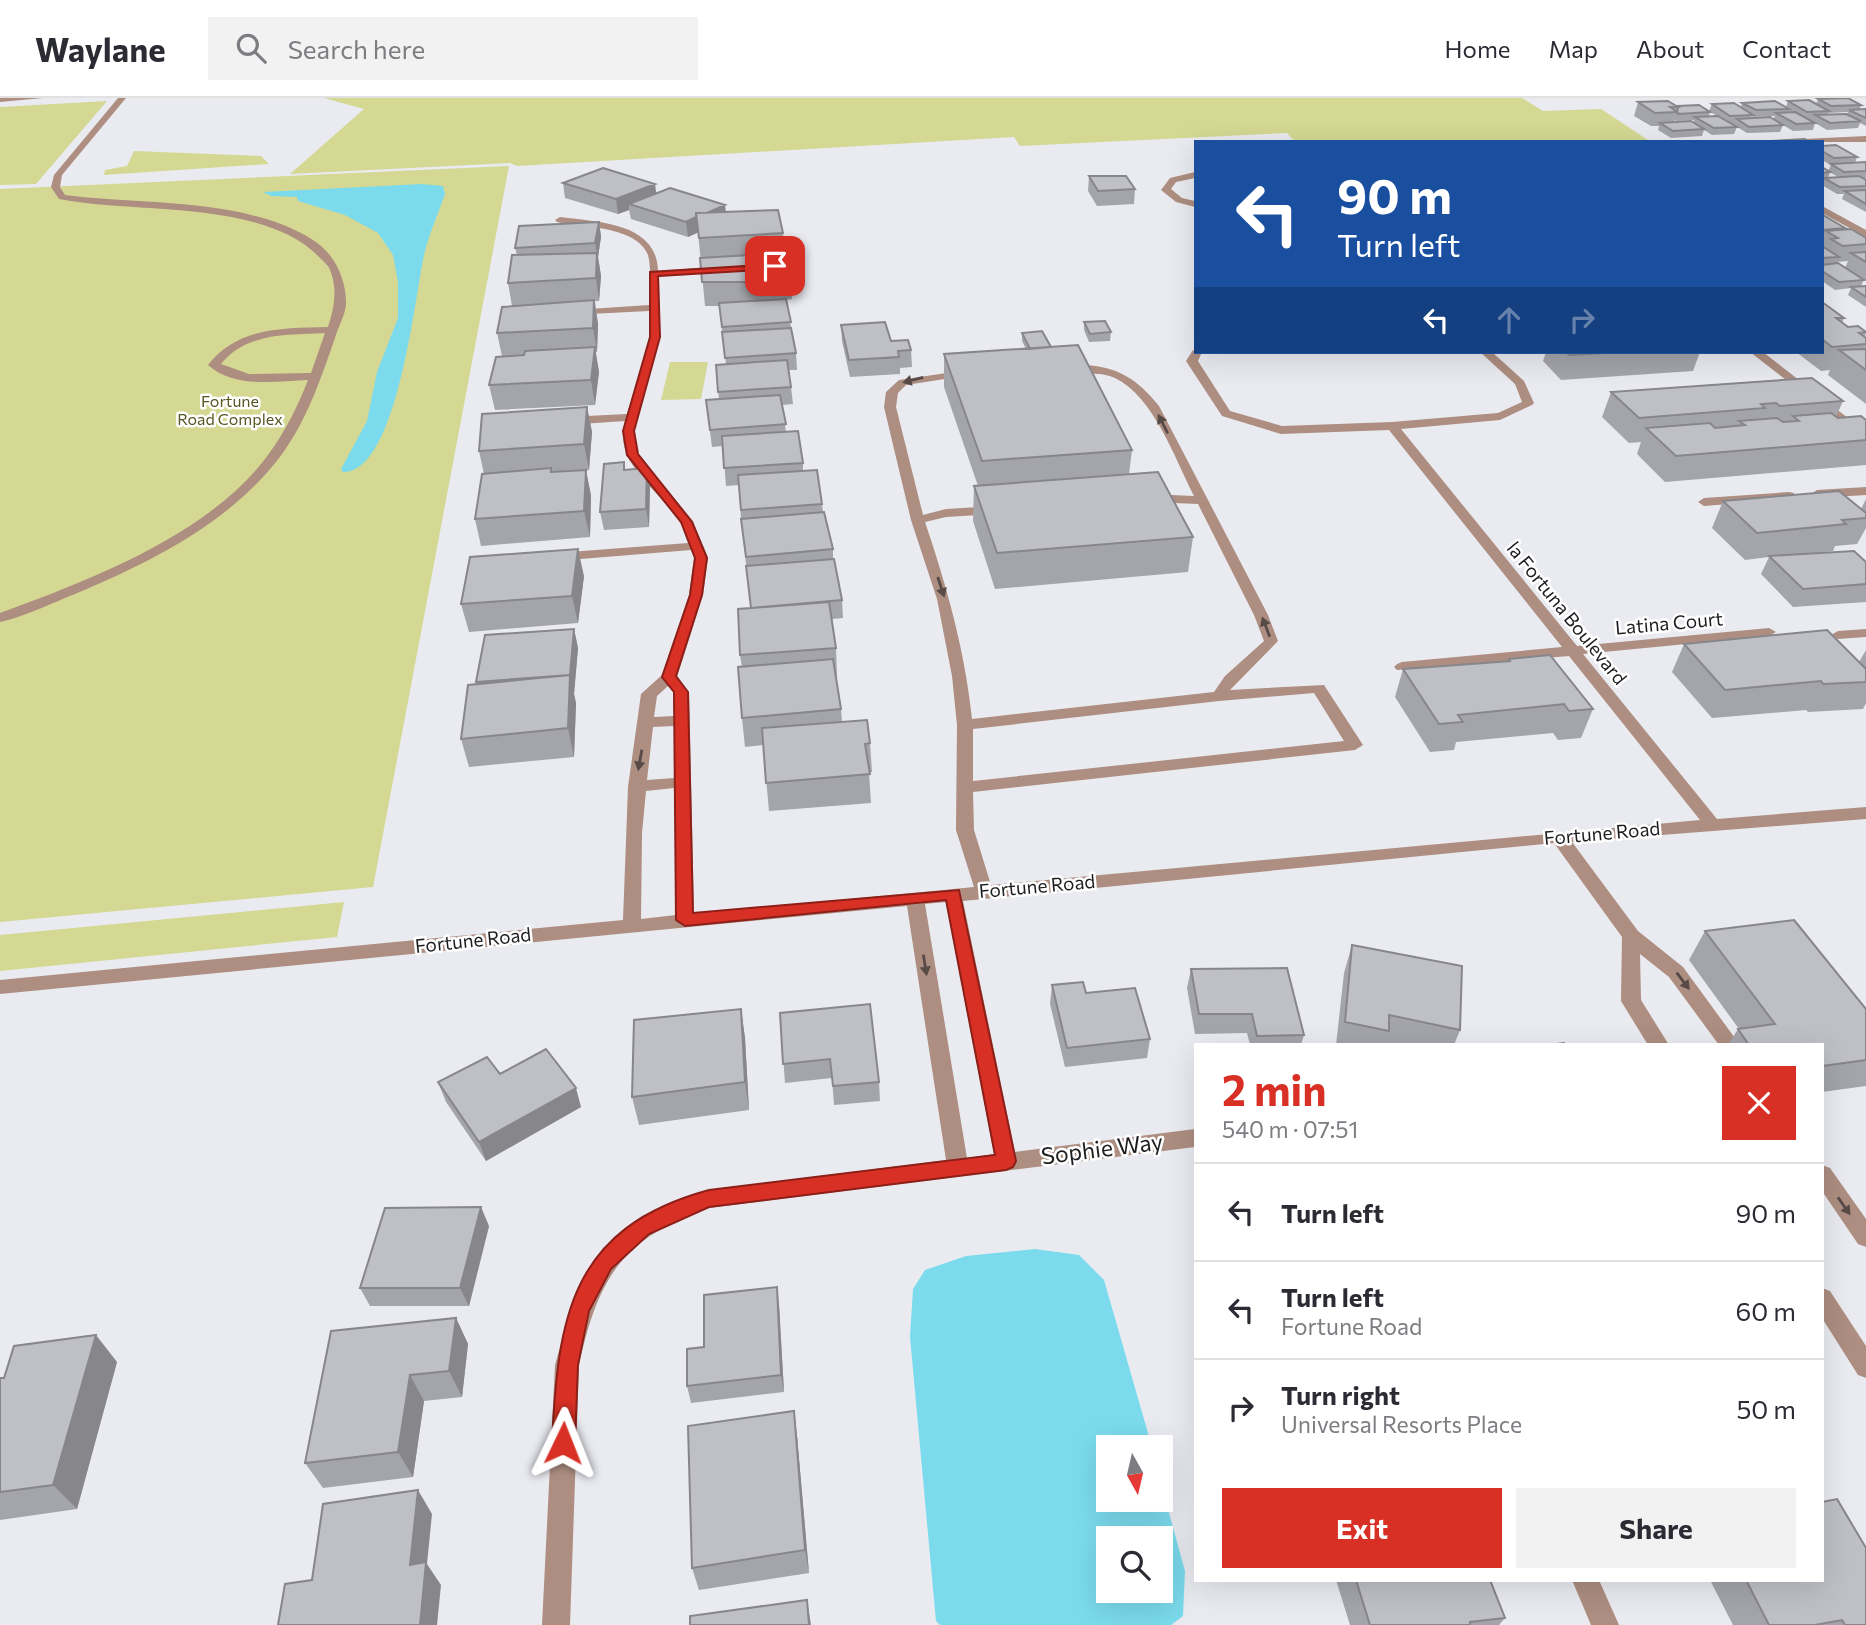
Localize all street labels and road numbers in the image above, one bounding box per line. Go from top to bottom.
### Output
street label: la Fortuna Boulevard [1503,537,1632,689]
street label: Latina Court [1614,606,1724,639]
street label: Fortune Road [1543,816,1661,849]
street label: Fortune Road [978,869,1096,902]
street label: Fortune Road [414,922,532,957]
street label: Sophie Way [1039,1127,1164,1169]

